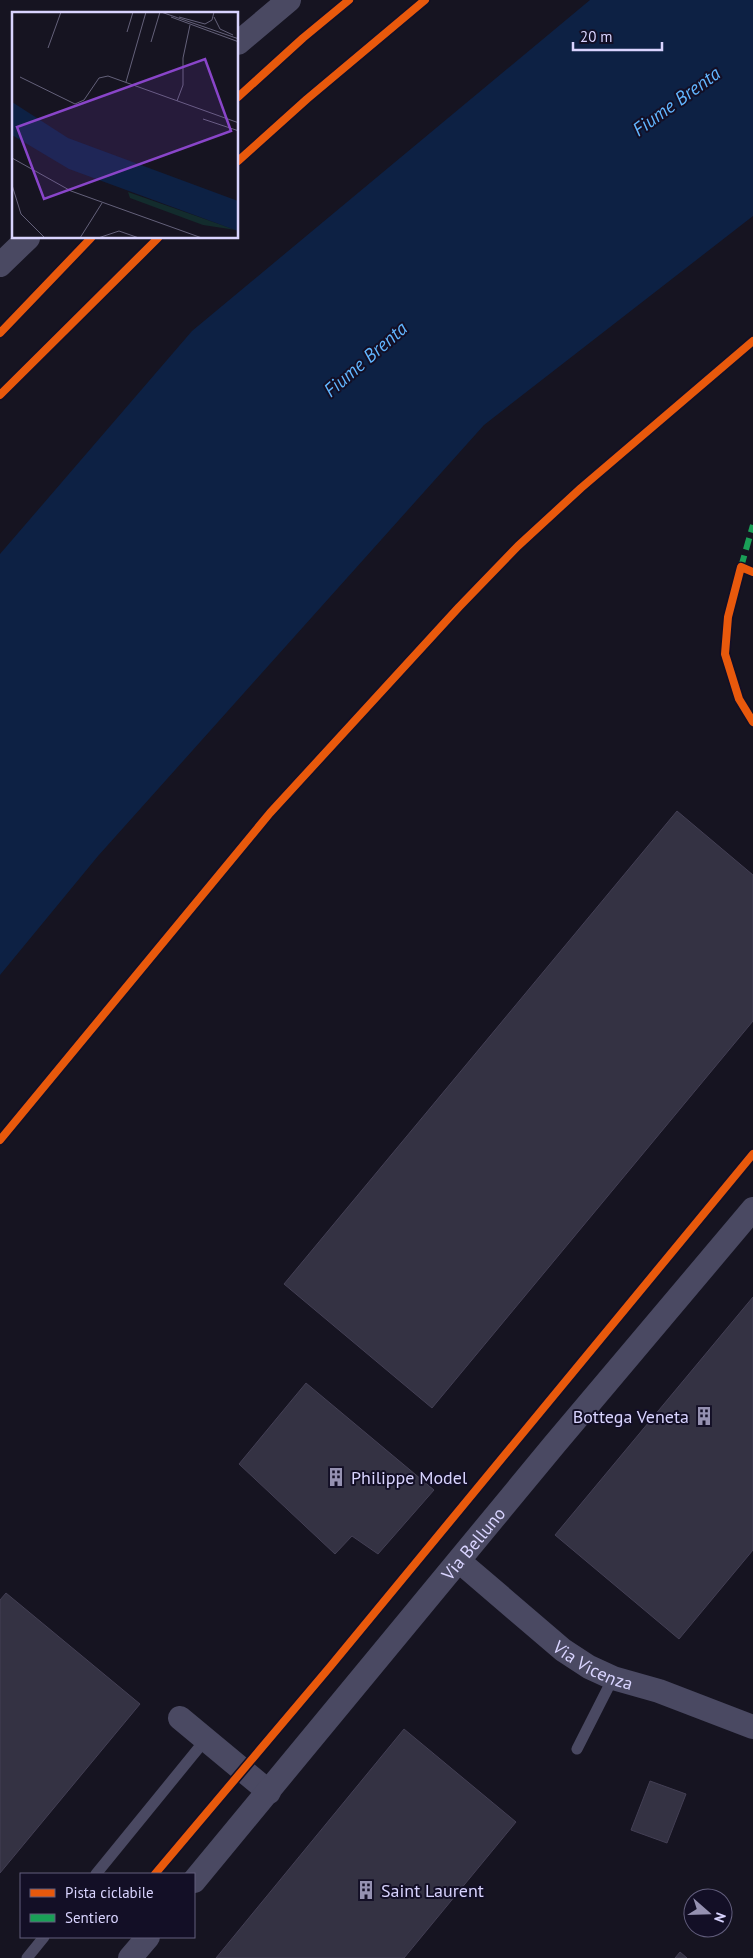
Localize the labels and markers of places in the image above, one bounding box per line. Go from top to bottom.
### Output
place label: Bottega Veneta [573,1405,689,1428]
building icon: Bottega Veneta [693,1405,715,1427]
building icon: Philippe Model [325,1466,347,1488]
place label: Philippe Model [351,1466,468,1489]
building icon: Saint Laurent [355,1879,377,1901]
place label: Saint Laurent [381,1879,484,1902]

